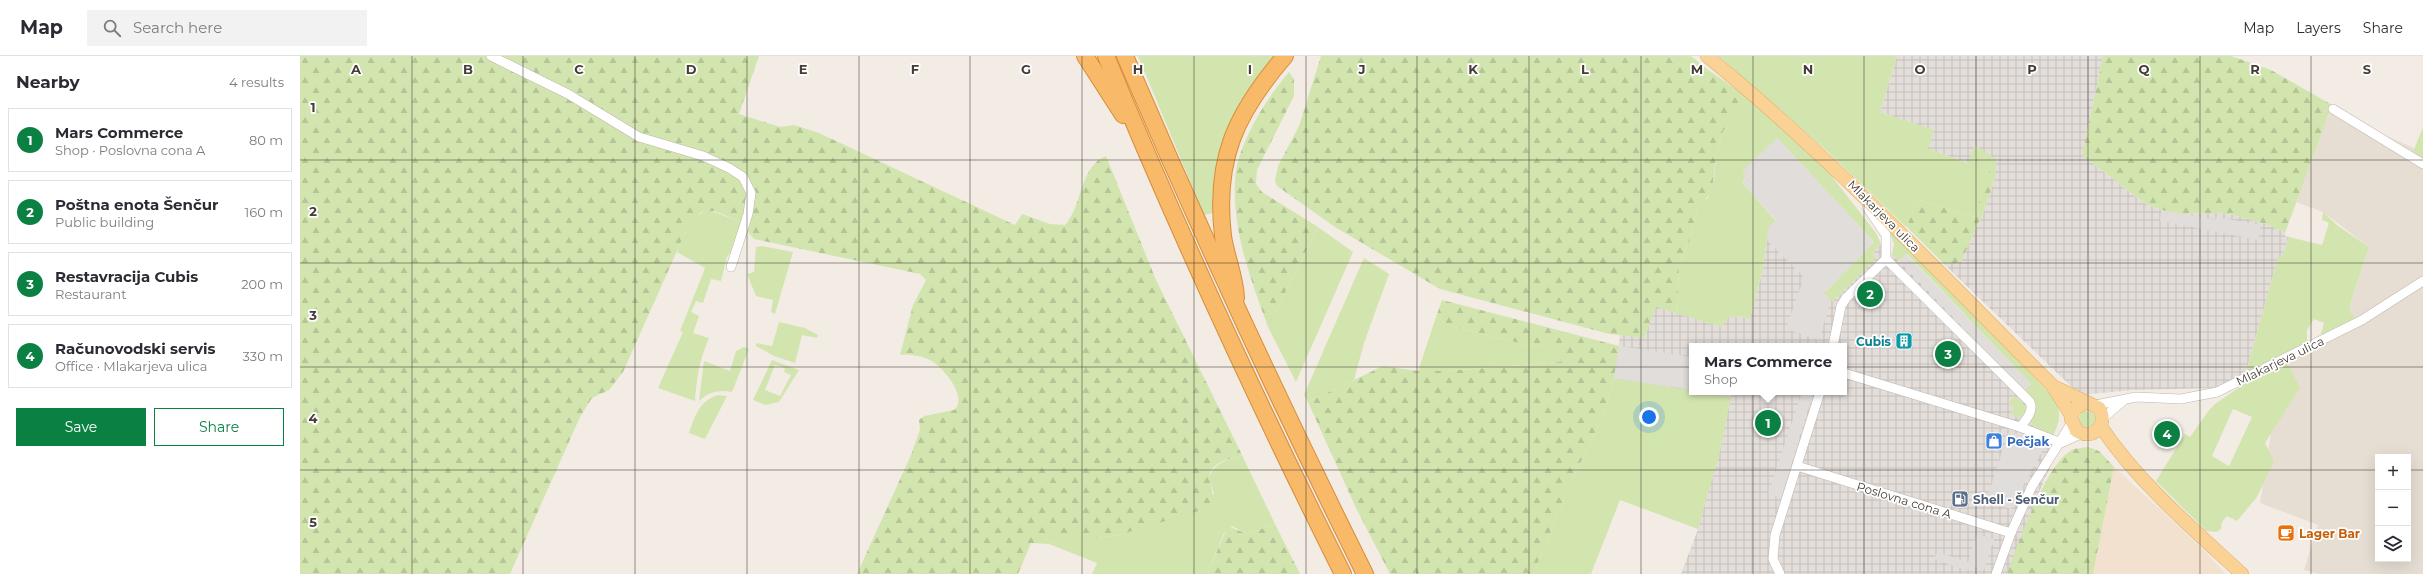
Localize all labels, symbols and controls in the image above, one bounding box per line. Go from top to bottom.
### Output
search box [87,10,367,46]
text: Map [20,16,63,39]
icon: search [101,17,123,39]
text: Search here [133,18,222,37]
text: Map [2243,19,2274,37]
text: Layers [2296,19,2341,37]
text: Share [2363,19,2403,37]
text: A [350,61,362,77]
text: B [463,61,473,77]
text: C [574,61,584,77]
text: D [686,61,697,77]
text: E [799,61,808,77]
text: F [911,61,919,77]
text: G [1021,61,1031,77]
text: H [1133,61,1143,77]
text: I [1248,61,1252,77]
text: J [1357,61,1366,77]
text: K [1468,61,1478,77]
text: L [1581,61,1589,77]
text: M [1691,61,1703,77]
text: N [1803,61,1813,77]
text: O [1915,61,1926,77]
text: P [2027,61,2037,77]
text: Q [2139,61,2150,77]
text: R [2250,61,2260,77]
text: S [2363,61,2371,77]
text: Nearby [16,72,80,92]
text: 4 results [229,74,284,90]
text: 1 [310,99,316,115]
text: Mars Commerce [55,123,183,142]
text: 1 [27,132,33,148]
text: 80 m [249,132,283,148]
text: Shop · Poslovna cona A [55,142,205,158]
street label: Mlakarjeva ulica [1845,177,1923,255]
text: Poštna enota Šenčur [55,195,219,214]
text: 2 [309,203,317,219]
text: 2 [26,204,34,220]
text: 160 m [245,204,283,220]
text: Public building [55,214,154,230]
text: Restavracija Cubis [55,267,198,286]
text: 3 [26,276,34,292]
text: 200 m [241,276,283,292]
pin: 2 [1857,279,1883,309]
text: Restaurant [55,286,126,302]
text: 3 [308,307,317,323]
building icon: Cubis [1894,331,1914,351]
street label: Mlakarjeva ulica [2234,333,2326,389]
place label: Cubis [1856,334,1892,349]
text: Računovodski servis [55,339,216,358]
pin: 3 [1935,339,1961,369]
popup [1689,343,1847,395]
text: 4 [26,348,34,364]
text: 330 m [243,348,283,364]
text: Mars Commerce [1704,352,1832,371]
text: Office · Mlakarjeva ulica [55,358,207,374]
text: Shop [1704,371,1738,387]
your location [1639,407,1659,427]
button: Save [16,408,146,446]
button: Share [154,408,284,446]
pin: 1 [1755,408,1781,438]
text: 4 [309,410,318,426]
pin: 4 [2154,419,2180,449]
shop icon: Pečjak [1984,431,2004,451]
place label: Pečjak [2007,434,2049,449]
map controls [2375,454,2411,562]
button: + [2375,454,2411,490]
street label: Poslovna cona A [1855,478,1954,522]
fuel station icon: Shell - Šenčur [1950,489,1970,509]
button: − [2375,490,2411,526]
place label: Shell - Šenčur [1973,492,2059,507]
text: 5 [309,514,317,530]
cafe icon: Lager Bar [2276,523,2296,543]
place label: Lager Bar [2299,526,2360,541]
button: layers [2375,526,2411,562]

